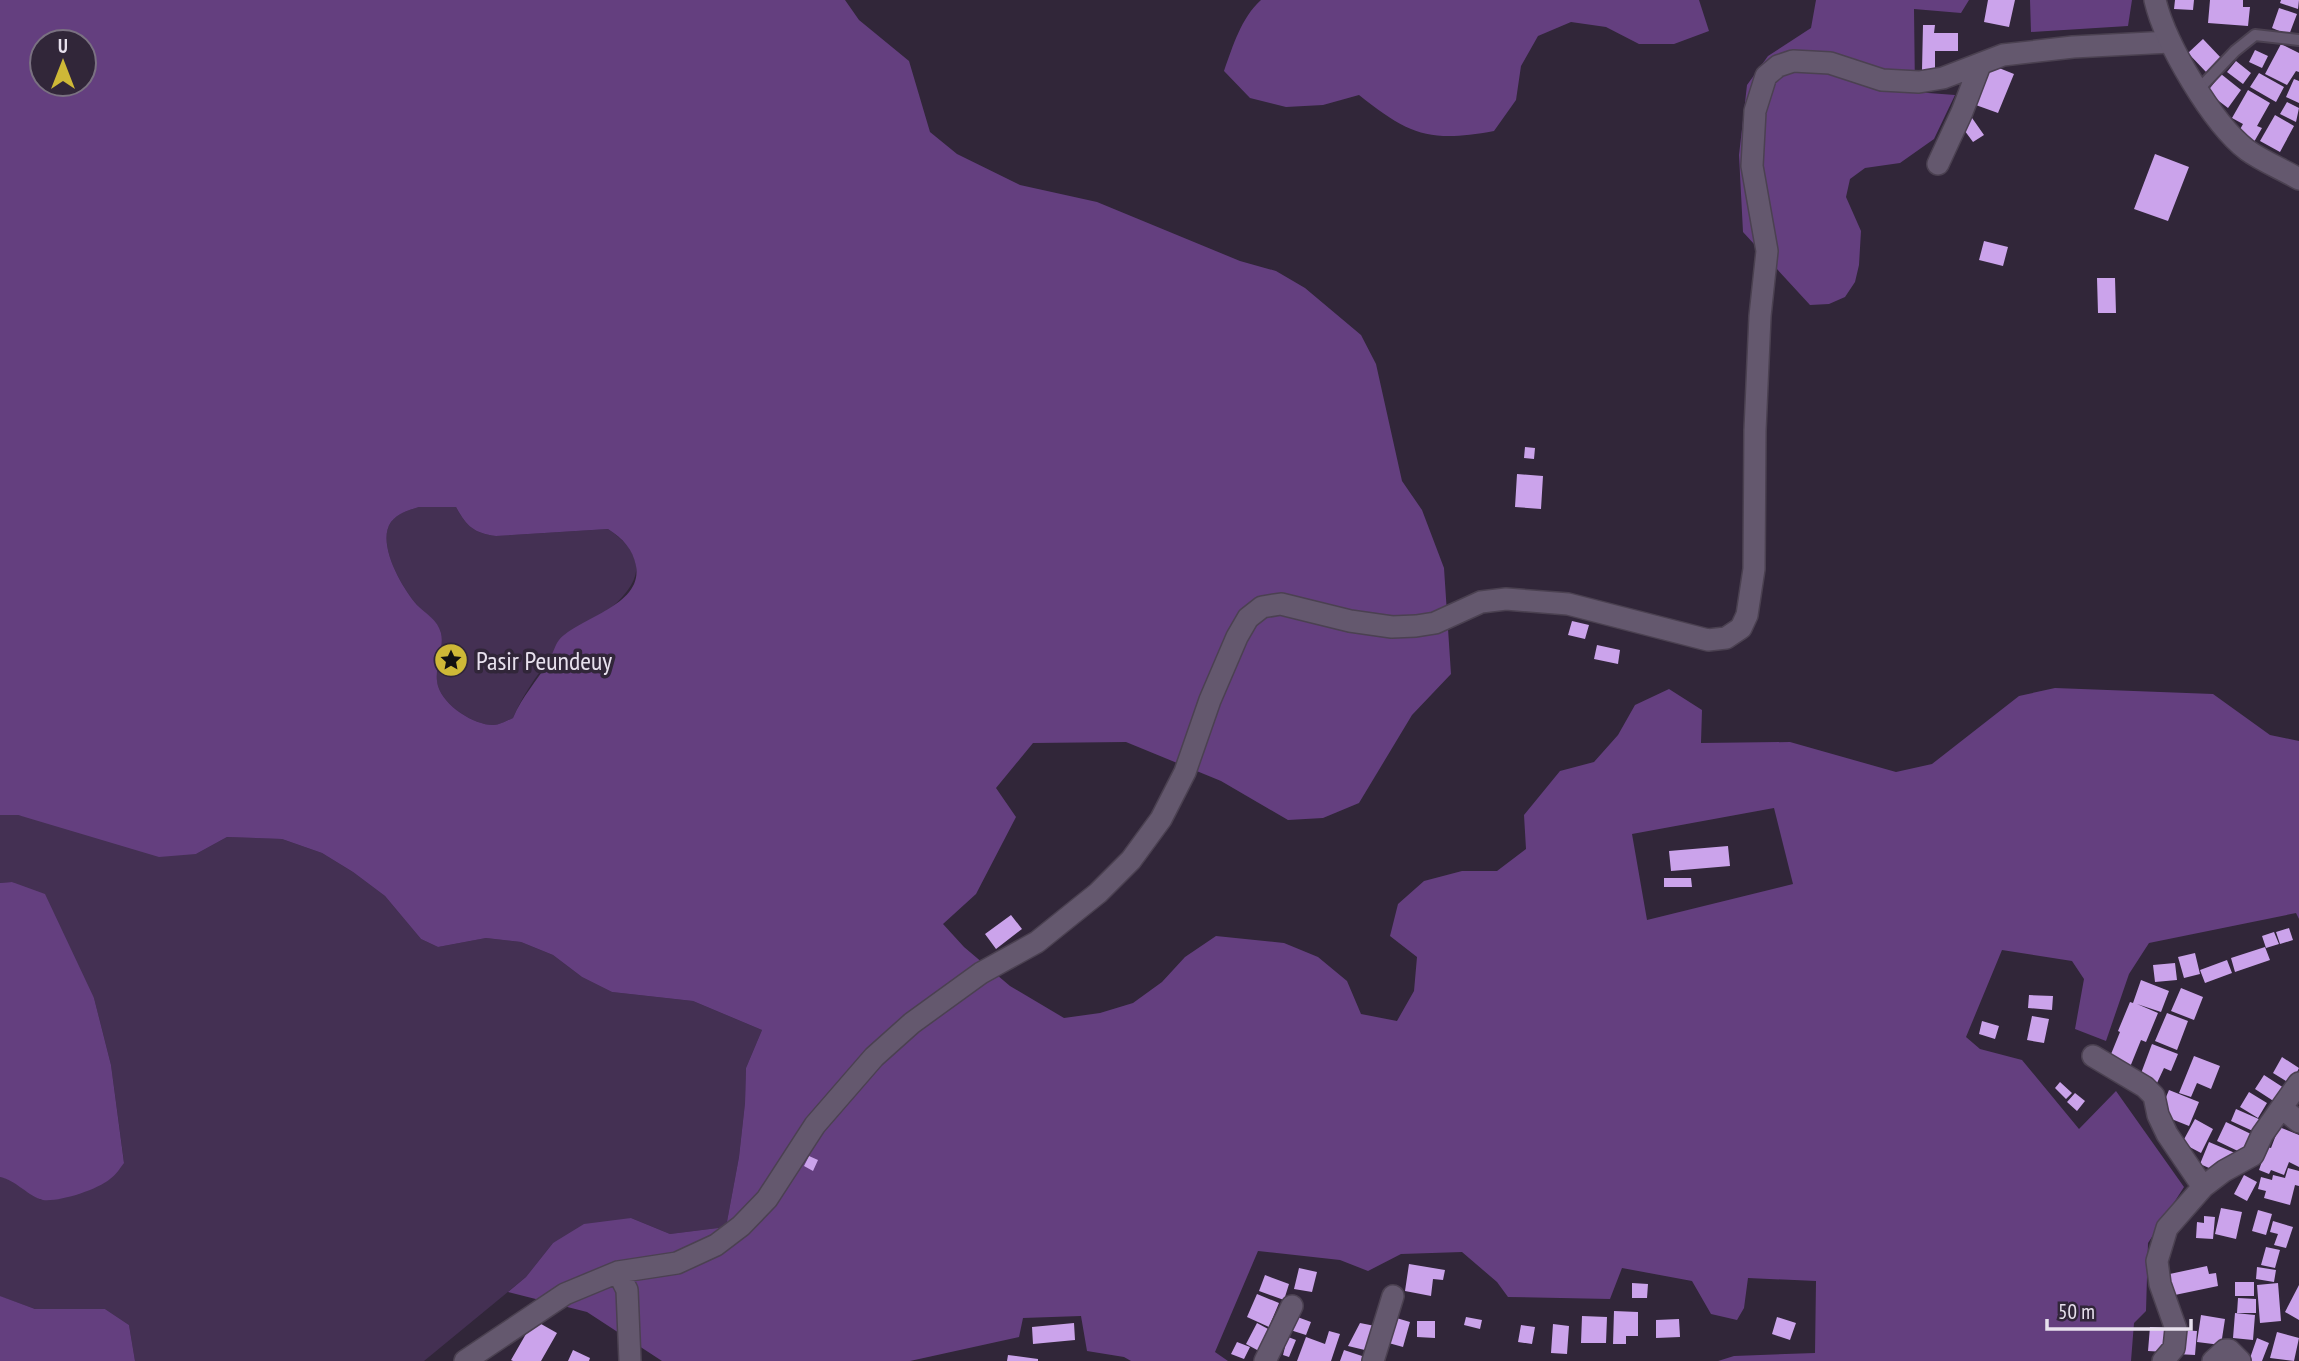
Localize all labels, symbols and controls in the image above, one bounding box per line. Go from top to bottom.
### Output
north arrow [28,28,98,98]
text: U [58,34,68,58]
place icon: Pasir Peundeuy [432,641,470,679]
place label: Pasir Peundeuy [476,644,612,677]
scale bar [2047,1288,2190,1332]
text: 50 m [2058,1298,2095,1325]

